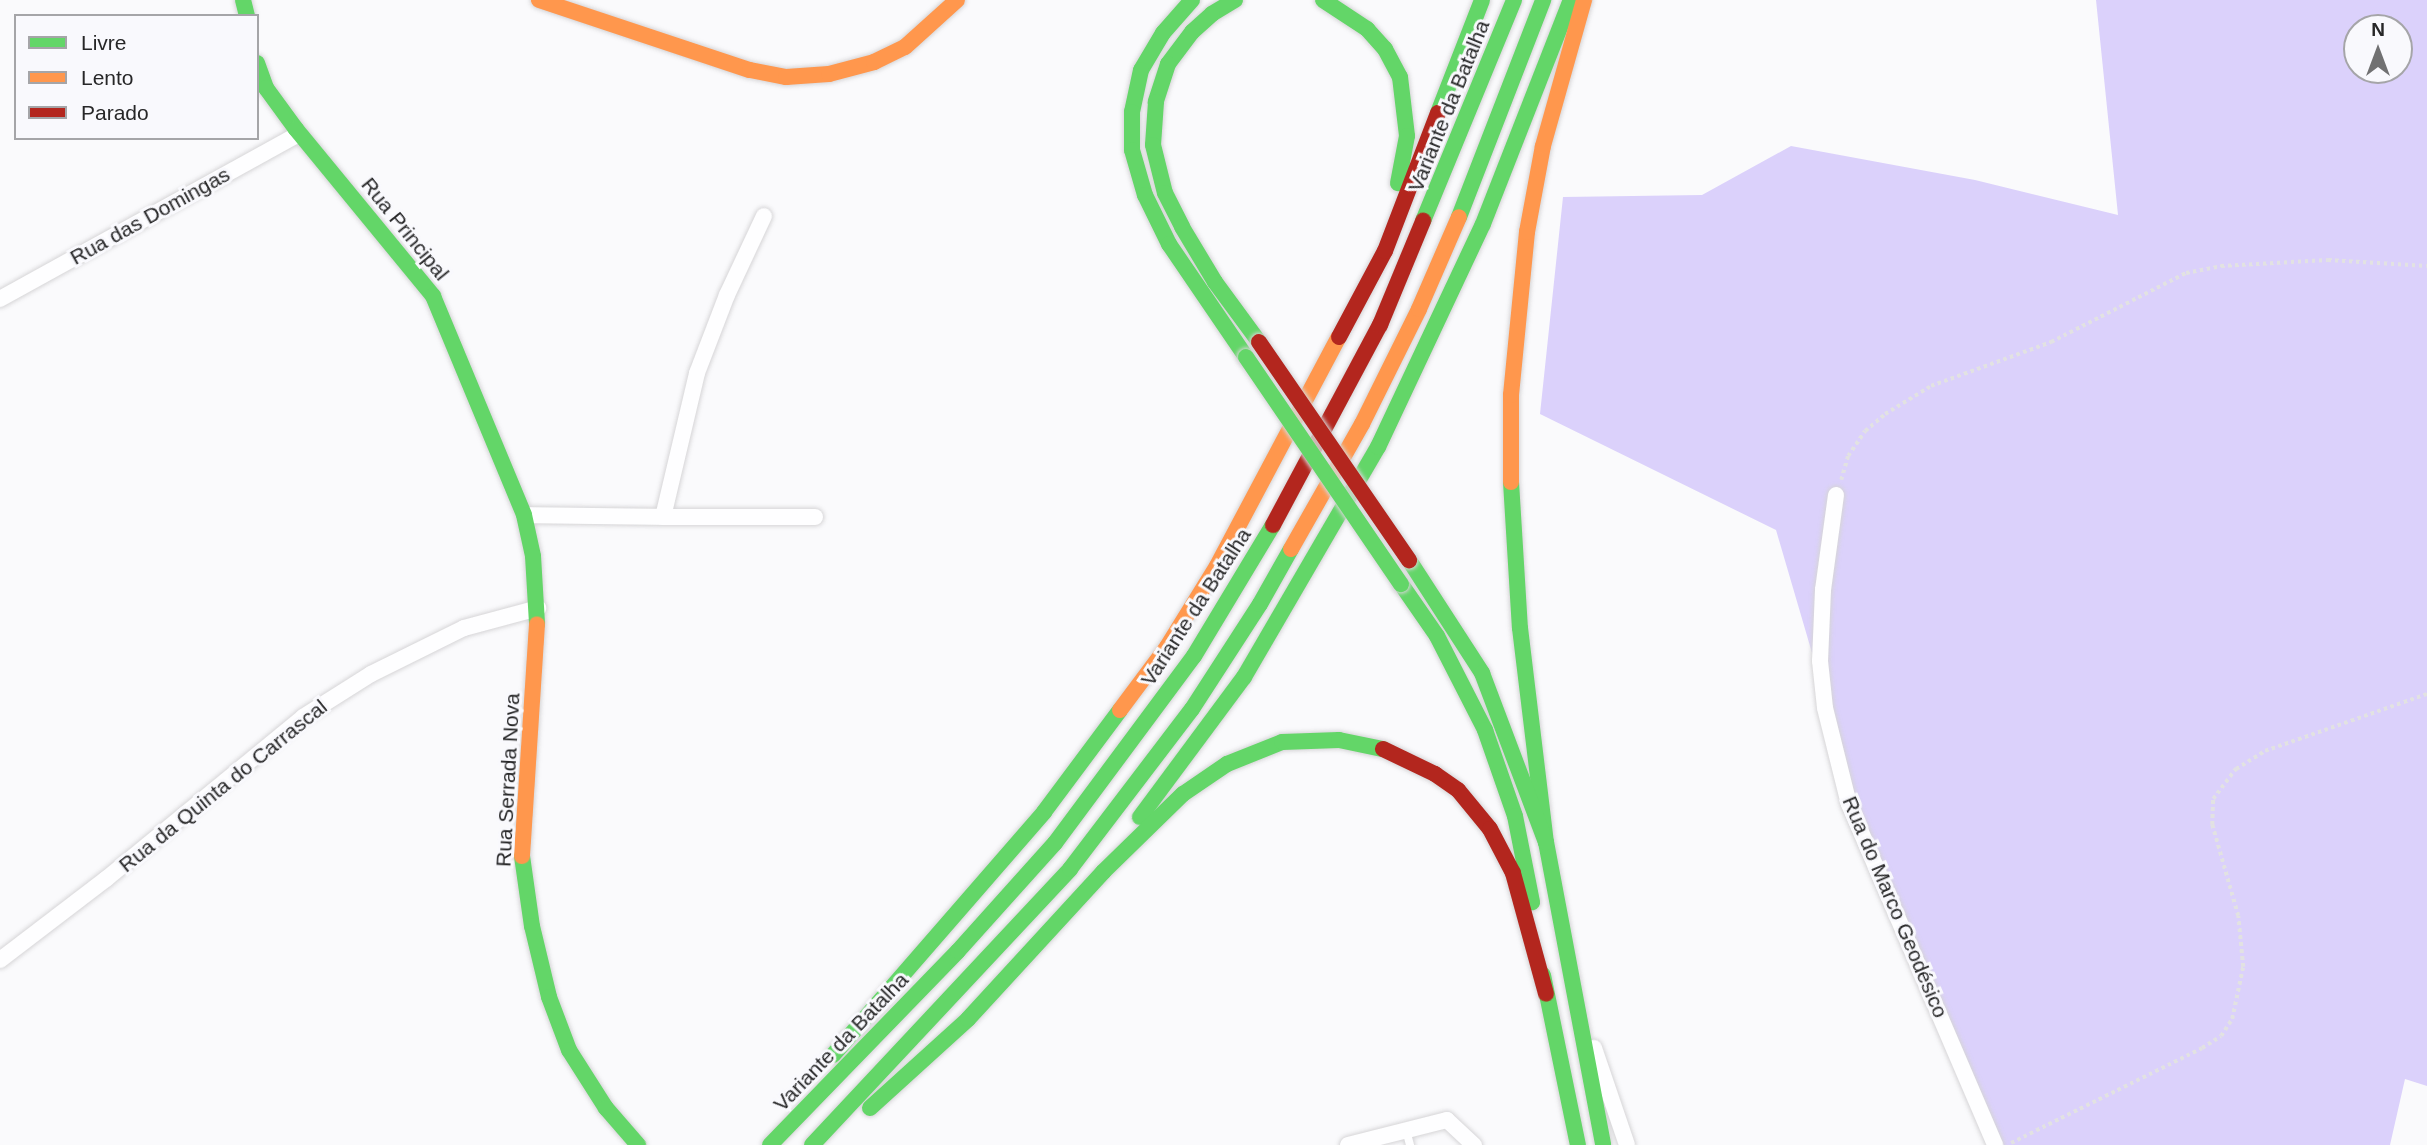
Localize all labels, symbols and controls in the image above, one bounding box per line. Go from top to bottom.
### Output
legend [14,14,259,140]
north arrow [2343,14,2413,84]
street label: Variante da Batalha [1403,16,1495,196]
text: N [2371,19,2385,40]
text: Livre [81,31,127,54]
text: Lento [81,66,134,89]
text: Parado [81,101,149,124]
street label: Rua das Domingas [66,162,234,270]
street label: Rua Principal [356,173,454,285]
street label: Variante da Batalha [1136,523,1256,691]
street label: Rua Serrada Nova [491,692,525,868]
street label: Rua da Quinta do Carrascal [114,694,332,878]
street label: Rua do Marco Geodésico [1837,792,1953,1022]
street label: Variante da Batalha [768,967,914,1117]

